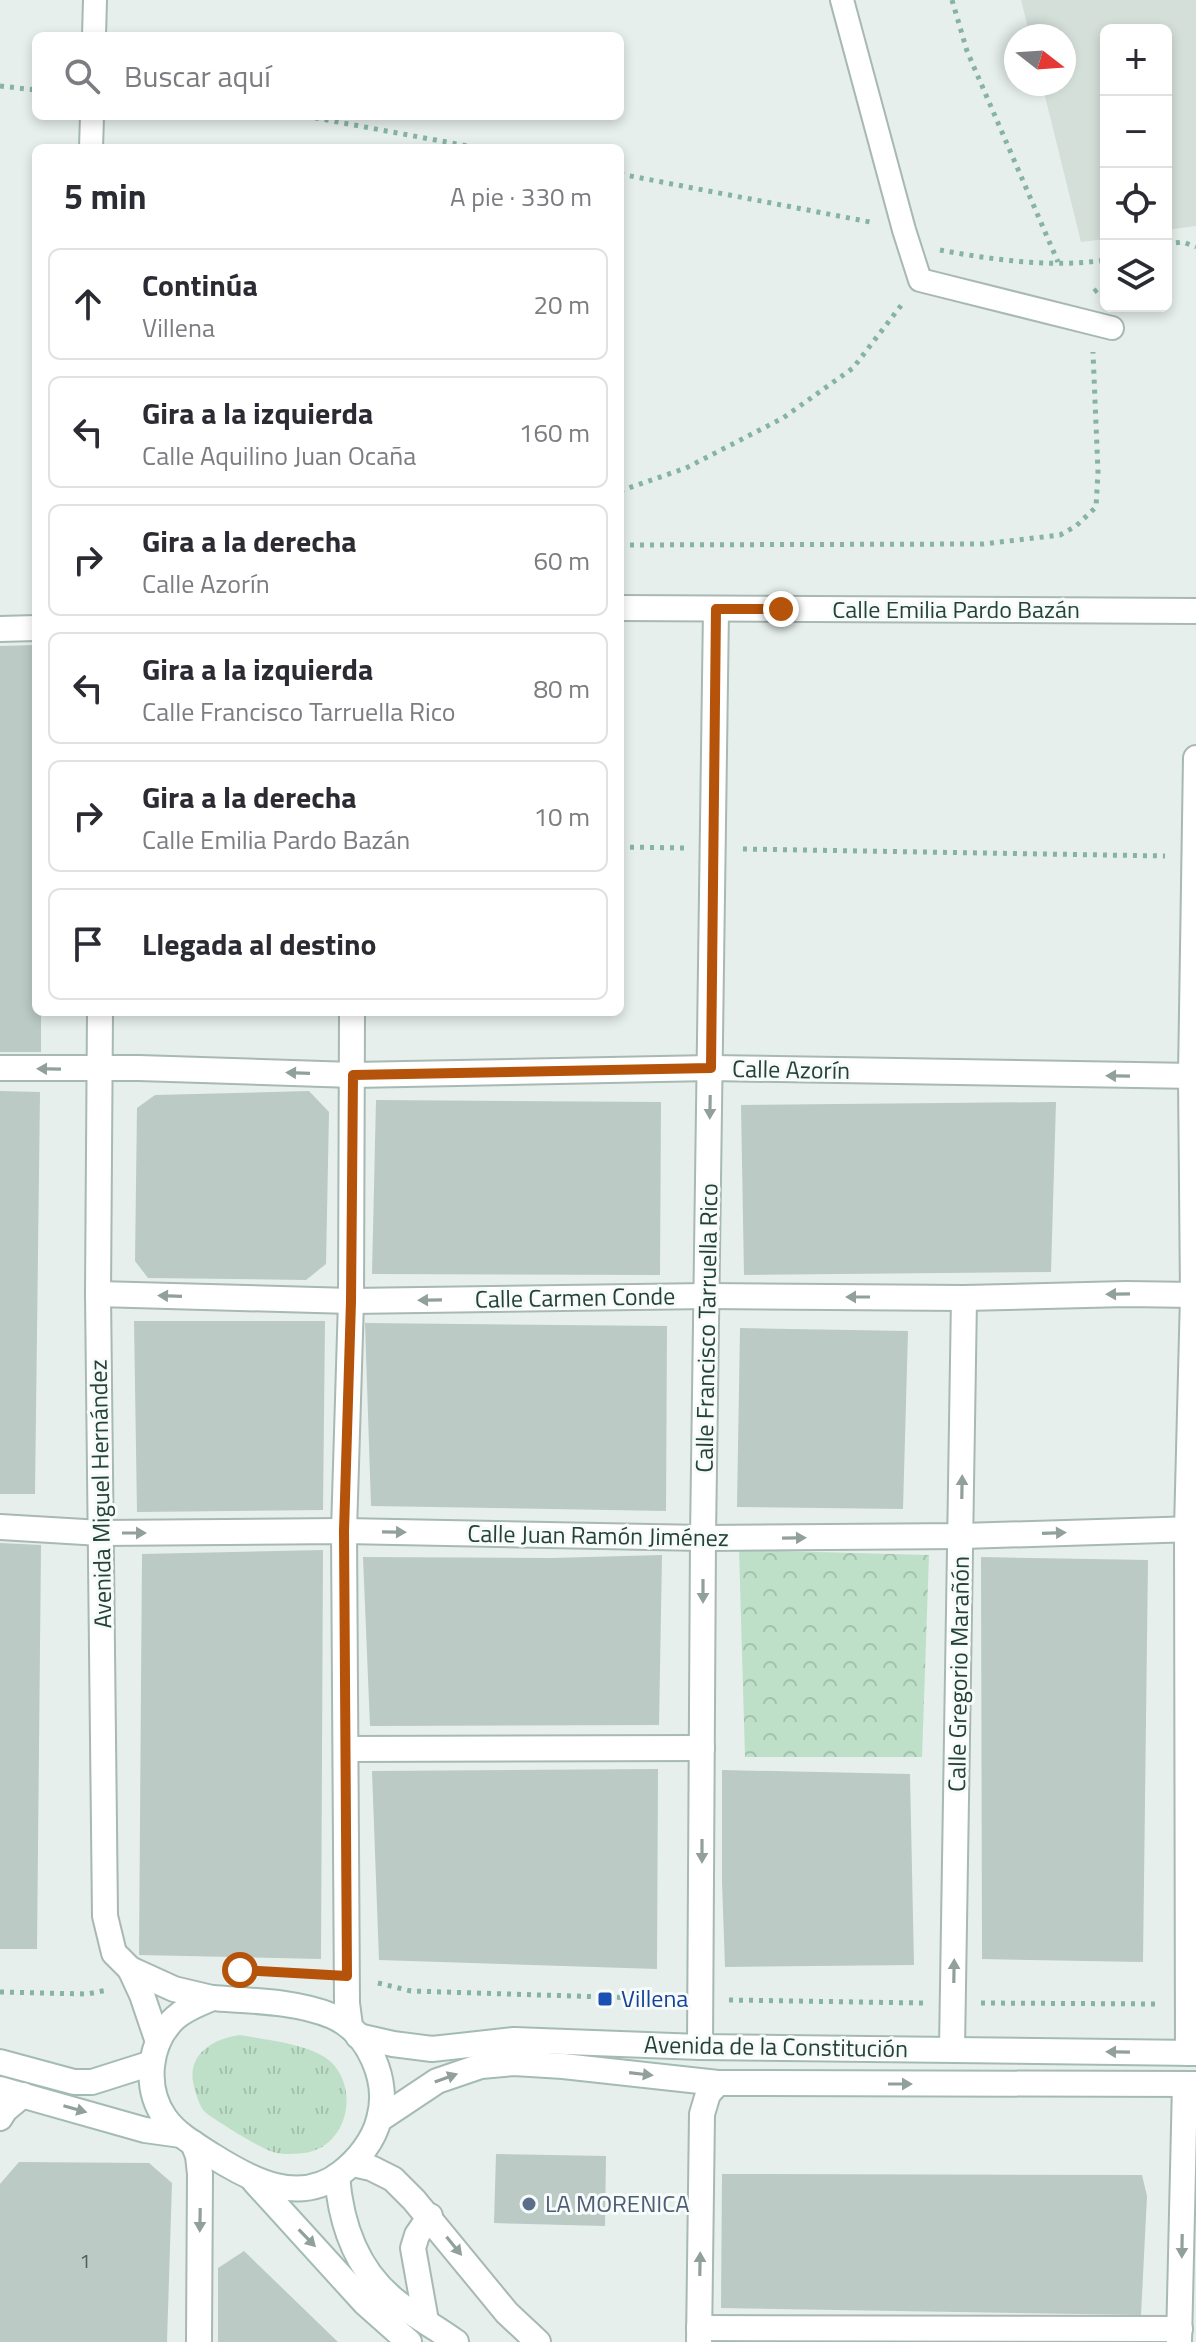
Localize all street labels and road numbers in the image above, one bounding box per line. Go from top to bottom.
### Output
street label: Calle Emilia Pardo Bazán [832,591,1080,627]
street label: Calle Azorín [732,1050,850,1088]
street label: Calle Francisco Tarruella Rico [685,1183,727,1473]
street label: Calle Carmen Conde [474,1277,676,1317]
street label: Avenida Miguel Hernández [80,1359,120,1629]
street label: Calle Juan Ramón Jiménez [467,1515,729,1555]
street label: Calle Gregorio Marañón [938,1556,978,1792]
street label: Avenida de la Constitución [644,2026,908,2066]

